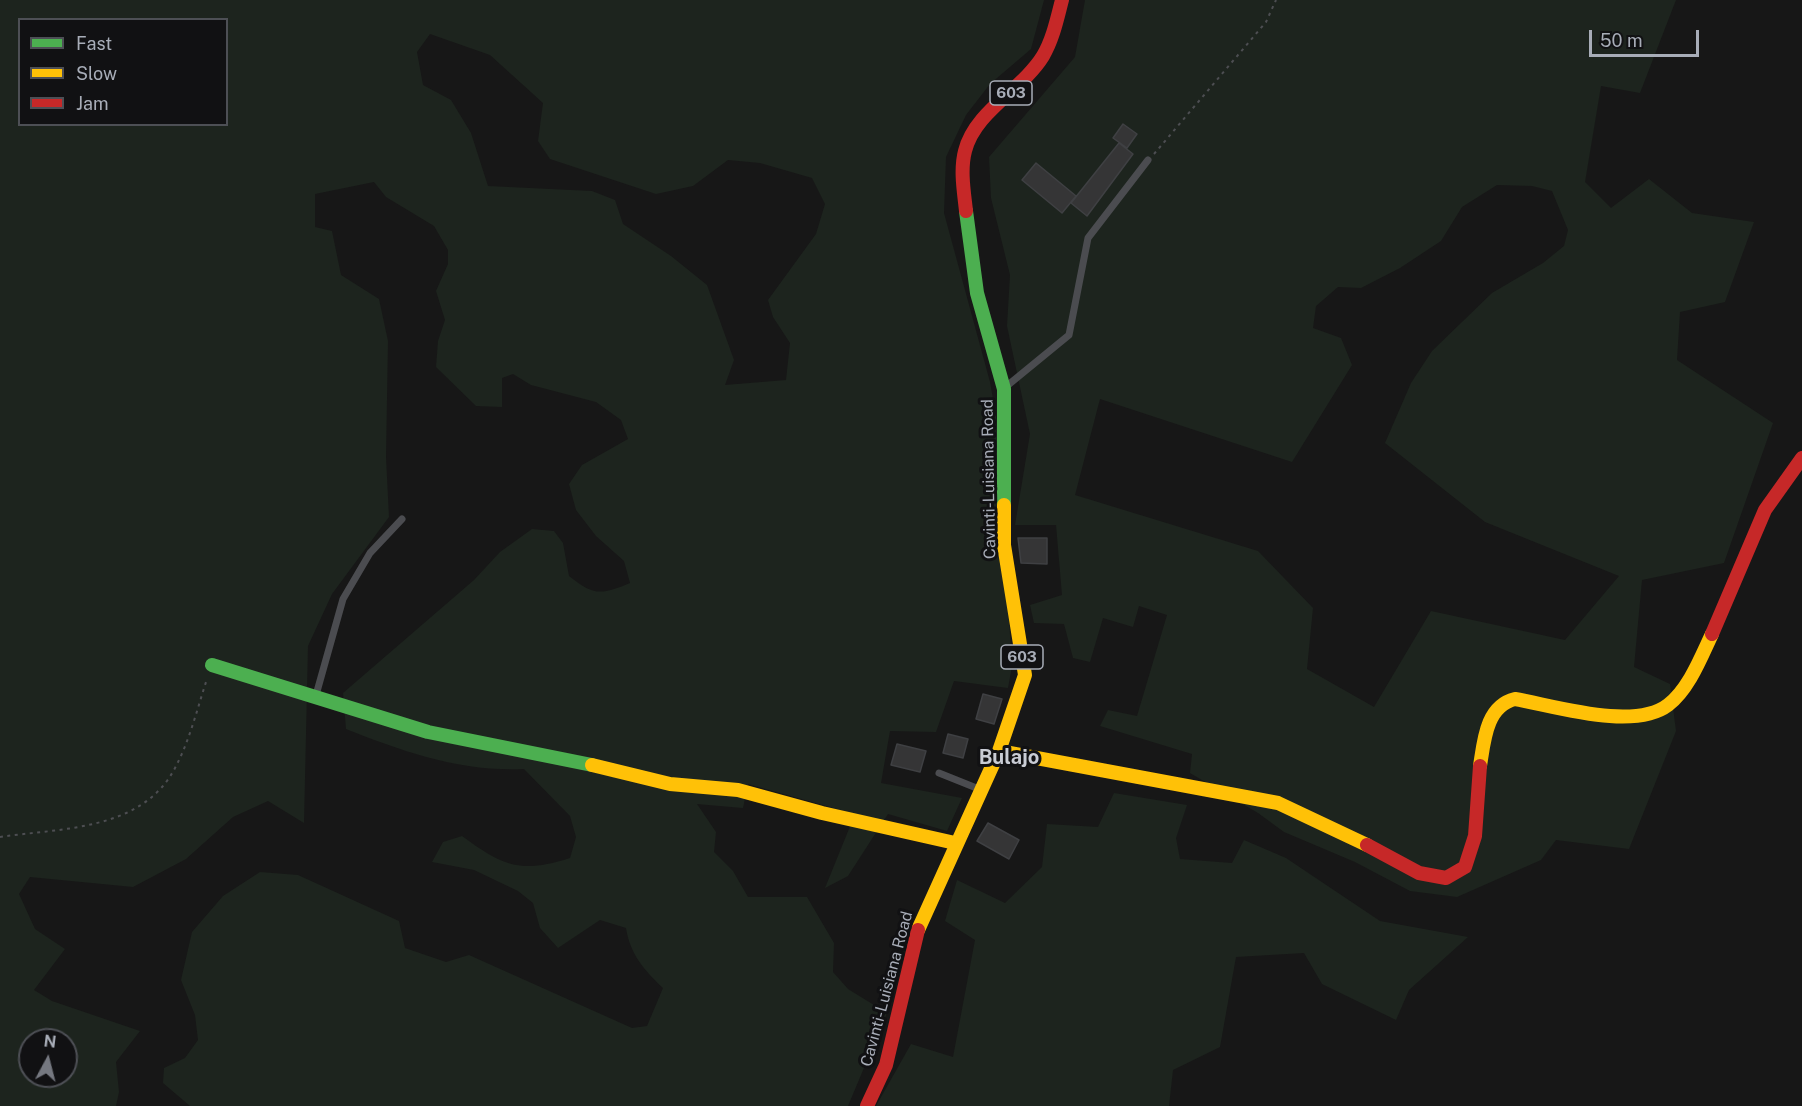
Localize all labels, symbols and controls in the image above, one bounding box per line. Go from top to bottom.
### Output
legend [18,18,228,126]
scale bar [1592,18,1702,56]
text: 50 m [1600,30,1643,51]
text: Fast [76,33,112,54]
text: Slow [76,63,117,84]
road number: 603 [990,81,1032,105]
text: Jam [76,93,109,114]
street label: Cavinti-Luisiana Road [978,399,1000,559]
road number: 603 [1001,645,1043,669]
district label: Bulajo [979,746,1039,770]
street label: Cavinti-Luisiana Road [857,909,917,1069]
north arrow [18,1028,78,1088]
text: N [43,1031,57,1052]

